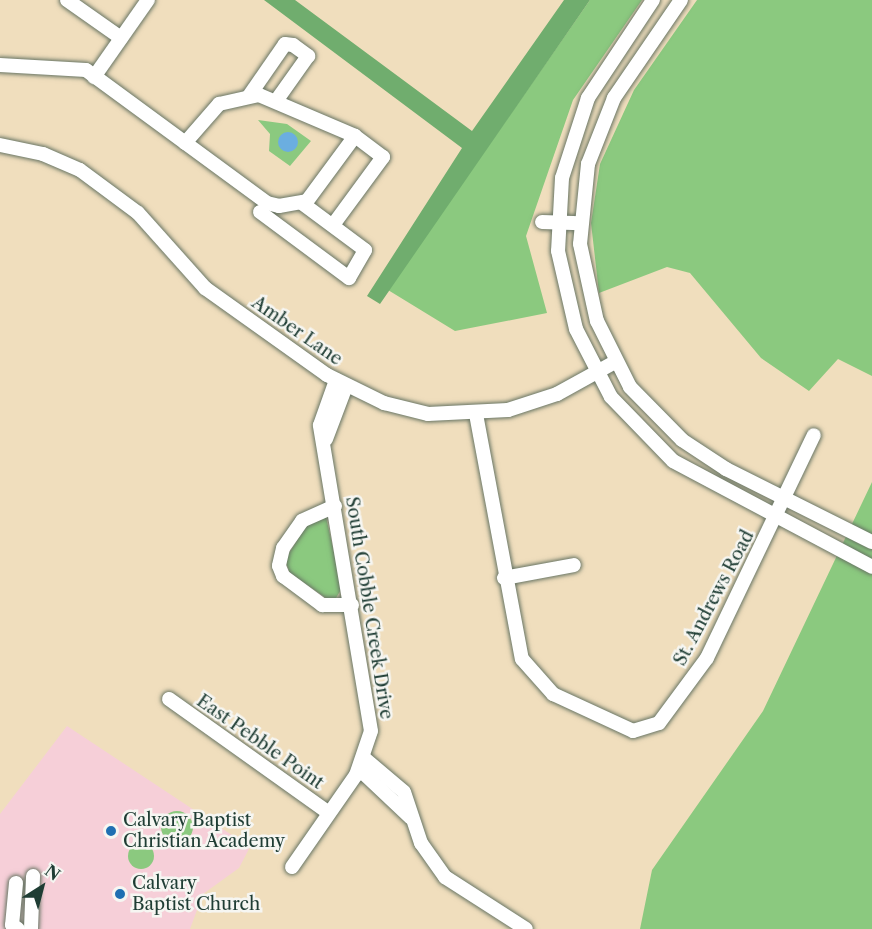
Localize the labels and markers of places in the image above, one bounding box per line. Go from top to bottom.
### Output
place label: Calvary Baptist Christian Academy [123,810,286,852]
marker: Calvary Baptist Christian Academy [104,824,118,838]
place label: Calvary Baptist Church [132,873,260,916]
marker: Calvary Baptist Church [113,887,127,901]

